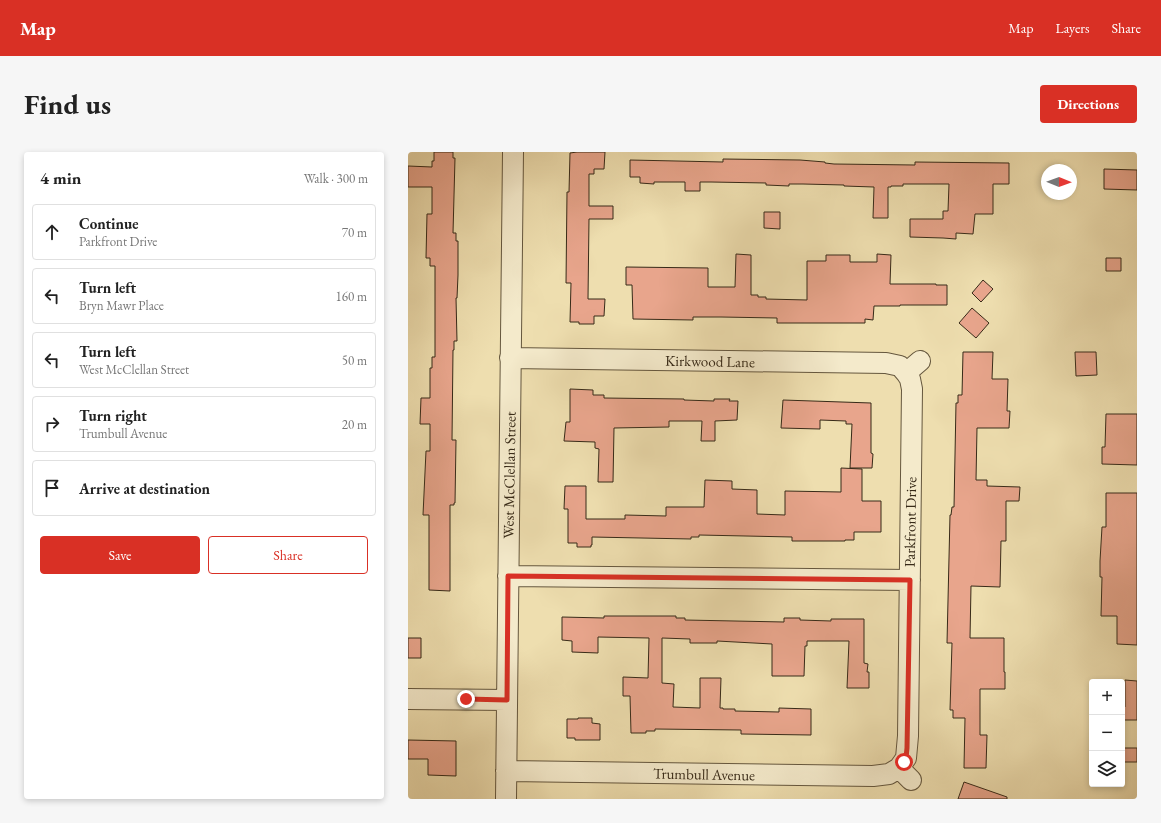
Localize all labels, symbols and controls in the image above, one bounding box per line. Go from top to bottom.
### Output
text: Map [20,16,56,41]
text: Map [1008,19,1033,37]
text: Layers [1055,19,1090,37]
text: Share [1112,19,1141,37]
button: Directions [1040,85,1137,123]
text: Find us [24,86,111,122]
north arrow [1041,164,1077,200]
text: 4 min [40,167,81,189]
text: Walk · 300 m [304,170,368,187]
text: Continue [79,214,139,233]
icon: ahead [41,221,63,243]
text: 70 m [342,224,367,241]
text: Parkfront Drive [79,233,157,250]
text: Turn left [79,278,136,297]
icon: left [41,285,63,307]
text: 160 m [336,288,367,305]
text: Bryn Mawr Place [79,297,164,314]
text: Turn left [79,342,136,361]
icon: left [41,349,63,371]
street label: Kirkwood Lane [665,351,755,371]
text: 50 m [342,352,367,369]
text: West McClellan Street [79,361,189,378]
text: Turn right [79,406,147,425]
street label: West McClellan Street [498,411,520,539]
icon: right [41,413,63,435]
text: 20 m [342,416,367,433]
text: Trumbull Avenue [79,425,167,442]
street label: Parkfront Drive [900,476,920,567]
icon: arrive [41,477,63,499]
text: Arrive at destination [79,479,210,498]
button: Save [40,536,200,574]
button: Share [208,536,368,574]
map controls [1089,679,1125,787]
button: + [1089,679,1125,715]
route end [457,690,475,708]
button: − [1089,715,1125,751]
button: layers [1089,751,1125,787]
route start [895,753,913,771]
street label: Trumbull Avenue [653,764,755,784]

